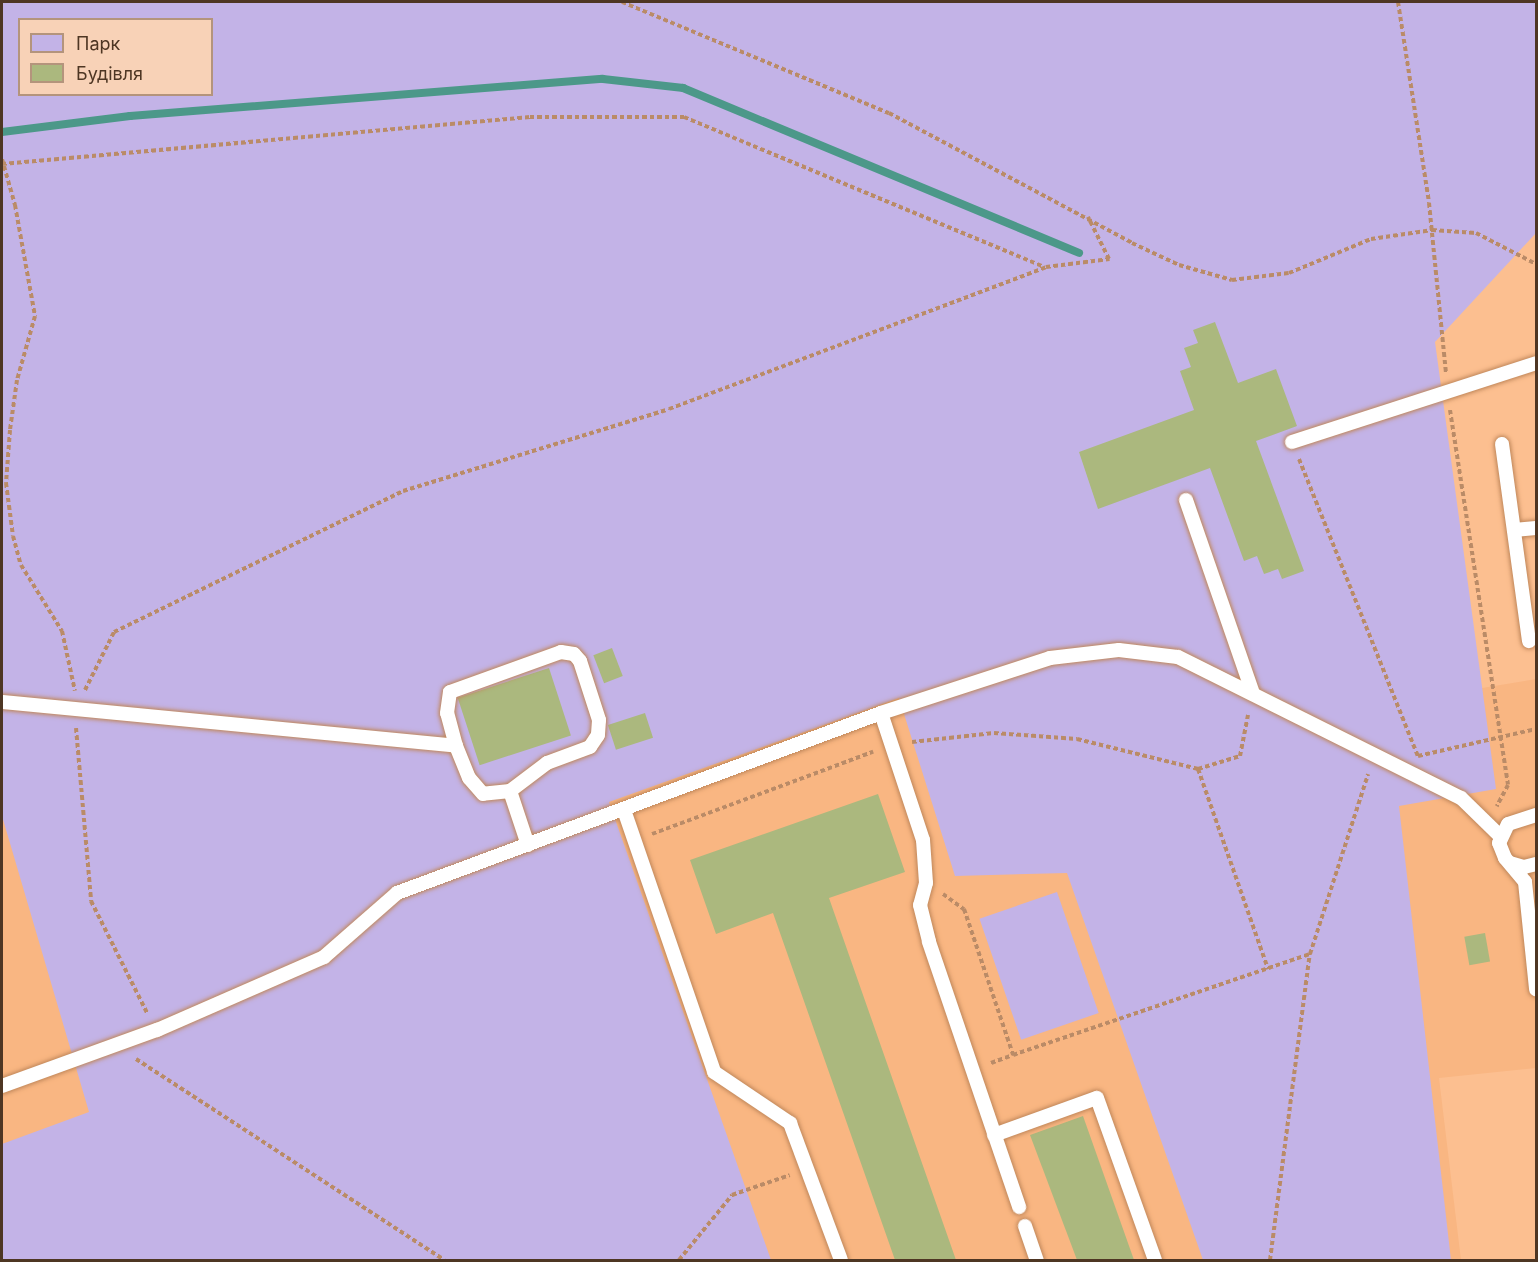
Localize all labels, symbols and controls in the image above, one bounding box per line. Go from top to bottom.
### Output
legend [18,18,213,96]
text: Парк [76,33,120,54]
text: Будівля [76,63,143,84]

